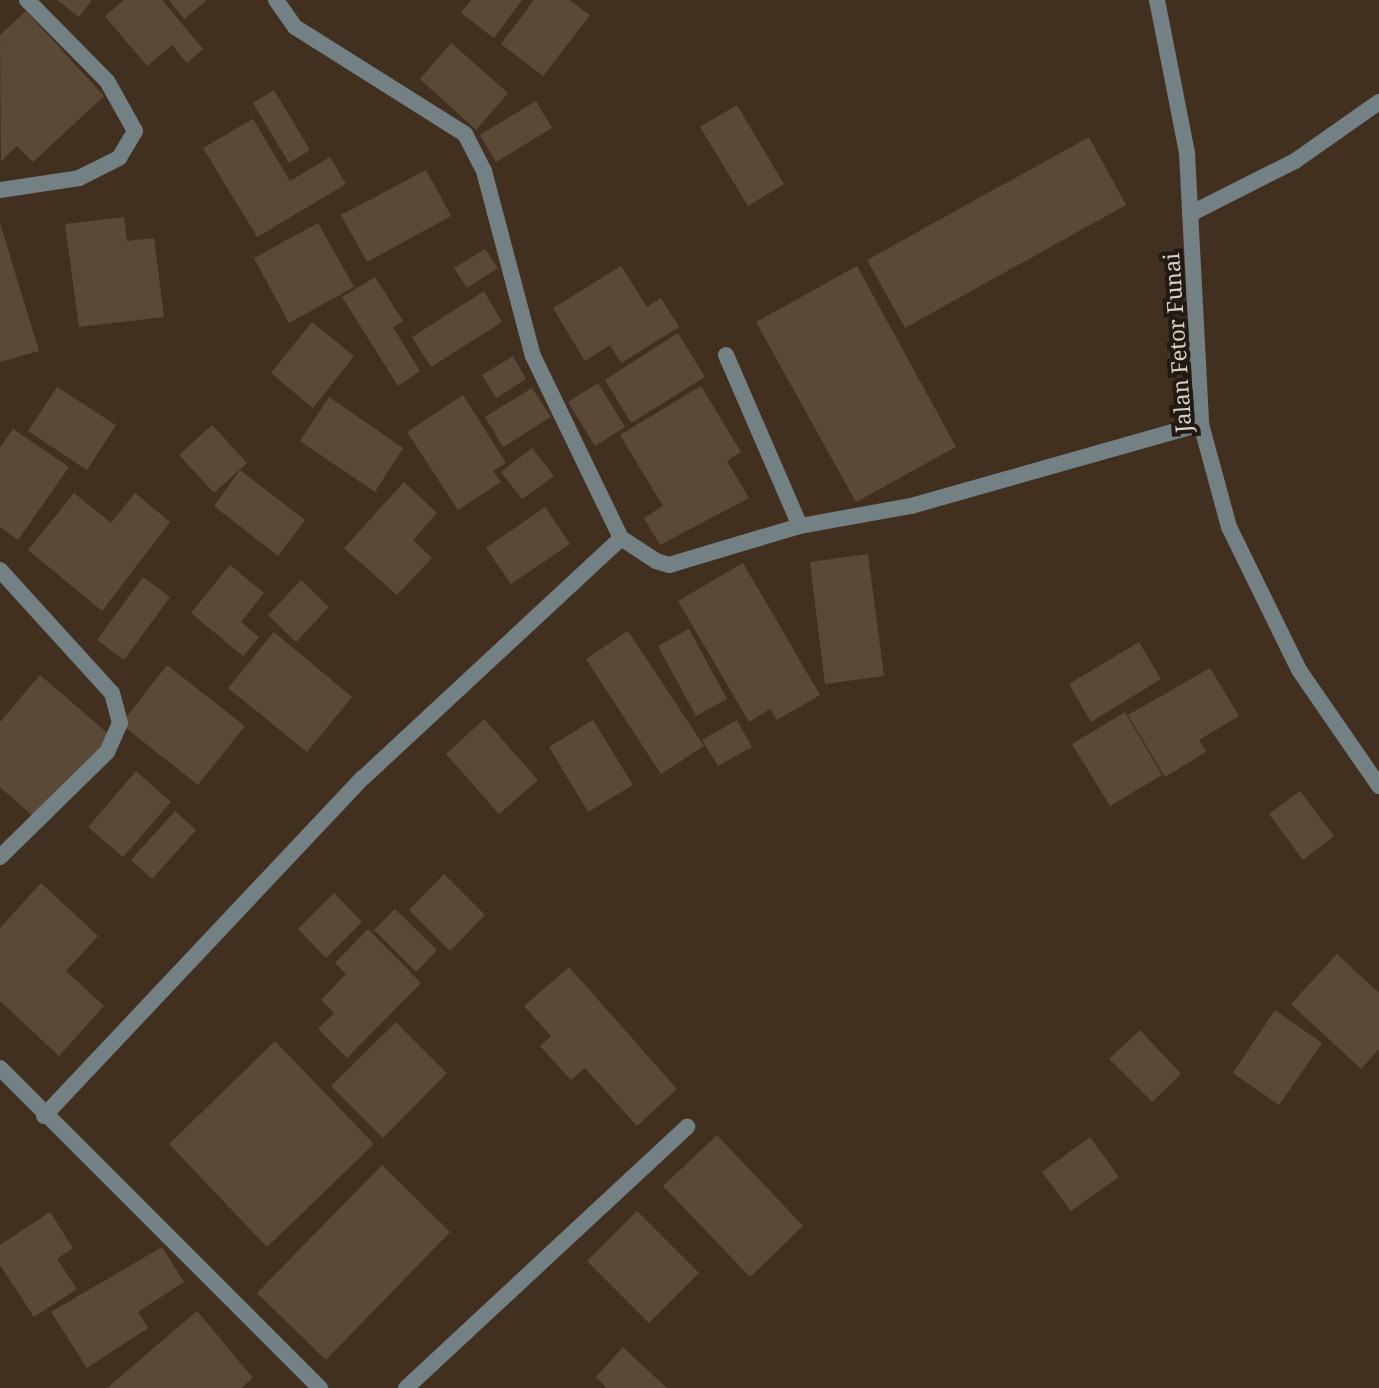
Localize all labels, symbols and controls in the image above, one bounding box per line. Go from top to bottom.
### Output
street label: Jalan Fetor Funai [1158,252,1196,434]

